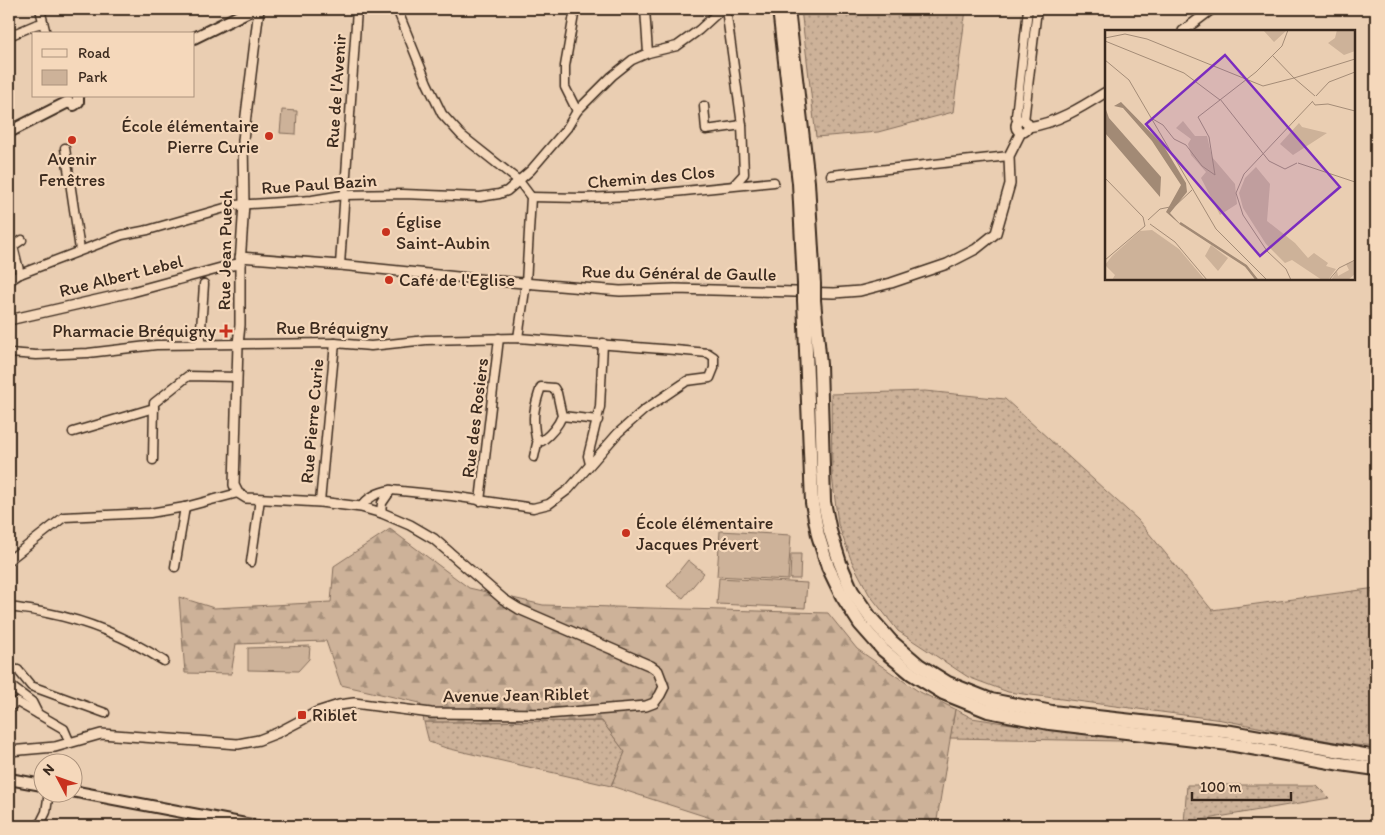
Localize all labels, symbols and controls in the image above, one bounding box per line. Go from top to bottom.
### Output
inset map [1105,30,1355,280]
legend [32,32,195,98]
street label: Rue de l'Avenir [321,33,351,149]
text: Road [78,44,111,62]
text: Park [78,68,108,86]
place label: École élémentaire Pierre Curie [121,115,259,158]
marker: École élémentaire Pierre Curie [263,130,275,142]
marker: Avenir Fenêtres [66,134,78,146]
place label: Avenir Fenêtres [39,148,105,191]
street label: Chemin des Clos [586,160,716,194]
street label: Rue Paul Bazin [260,169,378,199]
street label: Rue Jean Puech [213,189,237,311]
place label: Église Saint-Aubin [396,211,490,254]
marker: Église Saint-Aubin [380,226,392,238]
street label: Rue Albert Lebel [57,250,185,302]
street label: Rue du Général de Gaulle [581,260,777,286]
place label: Café de l'Eglise [399,269,515,291]
marker: Café de l'Eglise [383,274,395,286]
street label: Rue Bréquigny [276,317,389,339]
place label: Pharmacie Bréquigny [52,320,216,342]
marker: Pharmacie Bréquigny [220,325,232,337]
street label: Rue des Rosiers [457,357,493,479]
street label: Rue Pierre Curie [296,358,328,484]
place label: École élémentaire Jacques Prévert [636,512,774,555]
marker: École élémentaire Jacques Prévert [620,527,632,539]
street label: Avenue Jean Riblet [443,683,590,707]
place label: Riblet [312,704,357,726]
marker: Riblet [296,709,308,721]
north arrow [32,752,82,802]
text: N [39,761,58,779]
scale bar [1192,770,1291,802]
text: 100 m [1200,778,1242,796]

